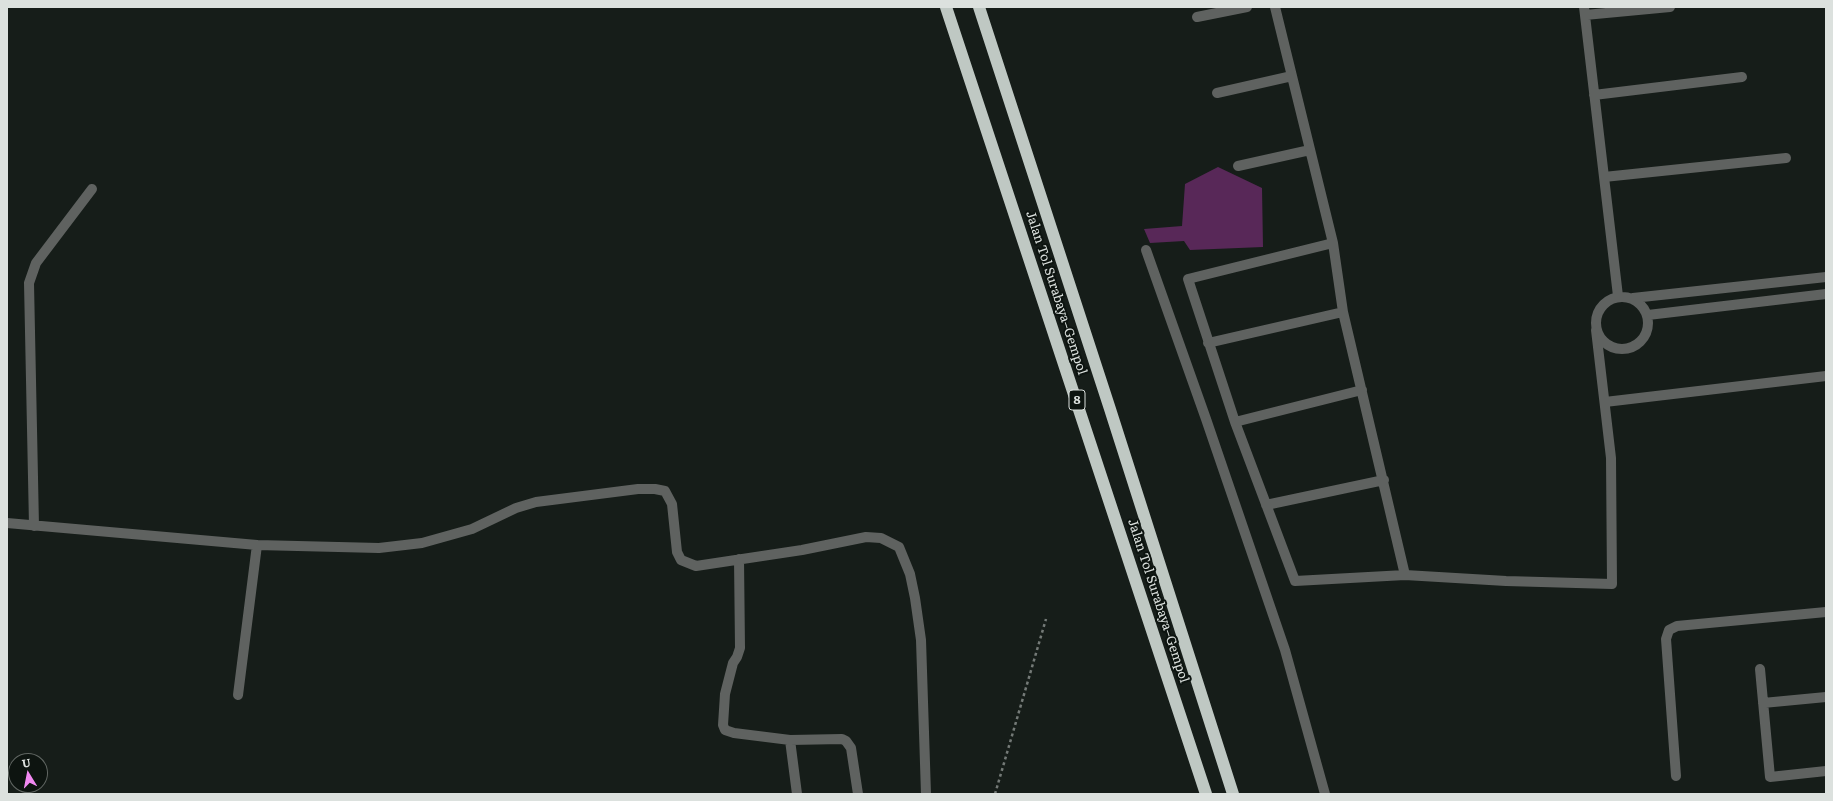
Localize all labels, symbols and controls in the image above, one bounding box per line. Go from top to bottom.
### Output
street label: Jalan Tol Surabaya–Gempol [1022,209,1090,377]
road number: 8 [1069,390,1085,410]
street label: Jalan Tol Surabaya–Gempol [1124,517,1192,685]
north arrow [8,753,48,793]
text: U [20,754,32,771]

